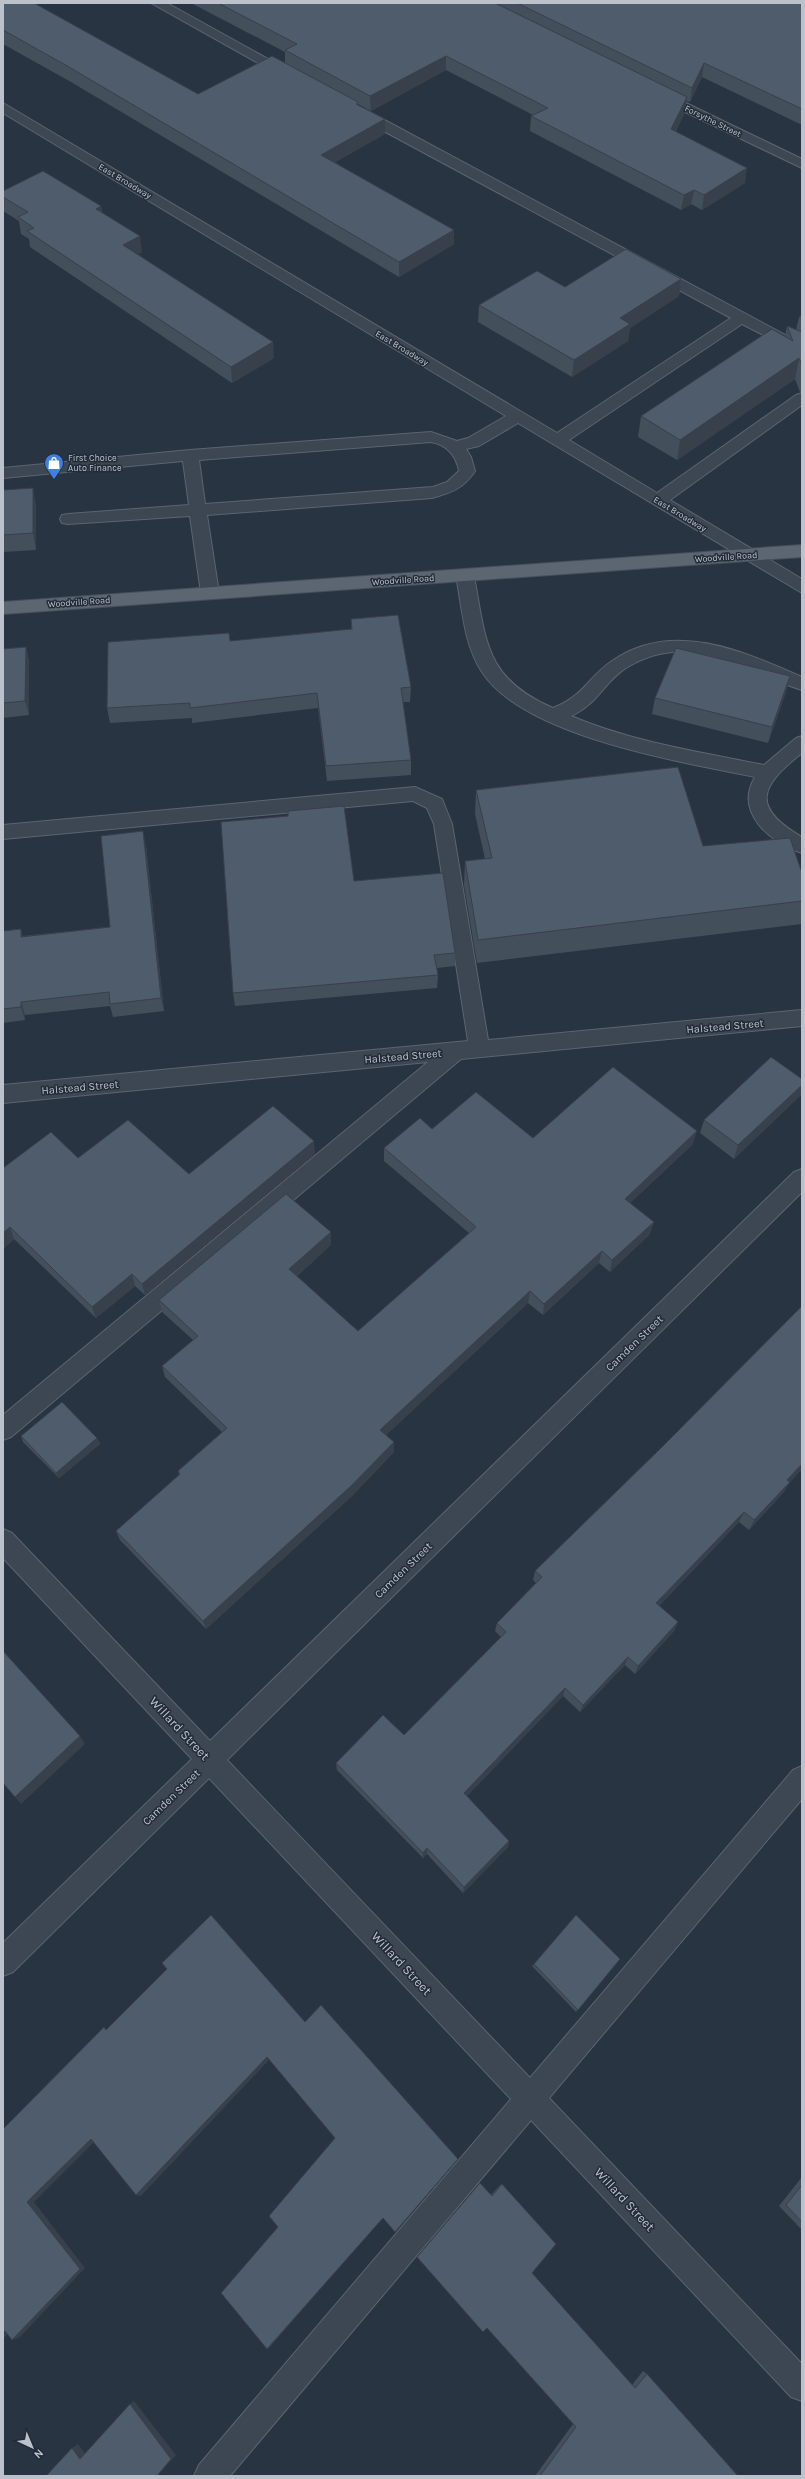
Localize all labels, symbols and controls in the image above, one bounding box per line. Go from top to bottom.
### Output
street label: Forsythe Street [683,103,743,139]
street label: East Broadway [97,161,154,201]
street label: East Broadway [374,328,431,368]
shop icon: First Choice Auto Finance [43,452,65,480]
place label: First Choice Auto Finance [68,453,122,473]
street label: East Broadway [652,494,709,534]
street label: Woodville Road [694,550,758,564]
street label: Woodville Road [371,573,435,587]
street label: Woodville Road [47,595,111,609]
street label: Halstead Street [686,1017,764,1036]
street label: Halstead Street [364,1047,442,1066]
street label: Halstead Street [41,1078,119,1097]
street label: Camden Street [603,1313,666,1374]
street label: Camden Street [372,1540,435,1601]
street label: Willard Street [146,1694,213,1763]
street label: Camden Street [140,1767,203,1828]
street label: Willard Street [368,1929,435,1998]
street label: Willard Street [591,2165,658,2234]
north arrow [12,2427,52,2467]
text: N [31,2446,46,2461]

